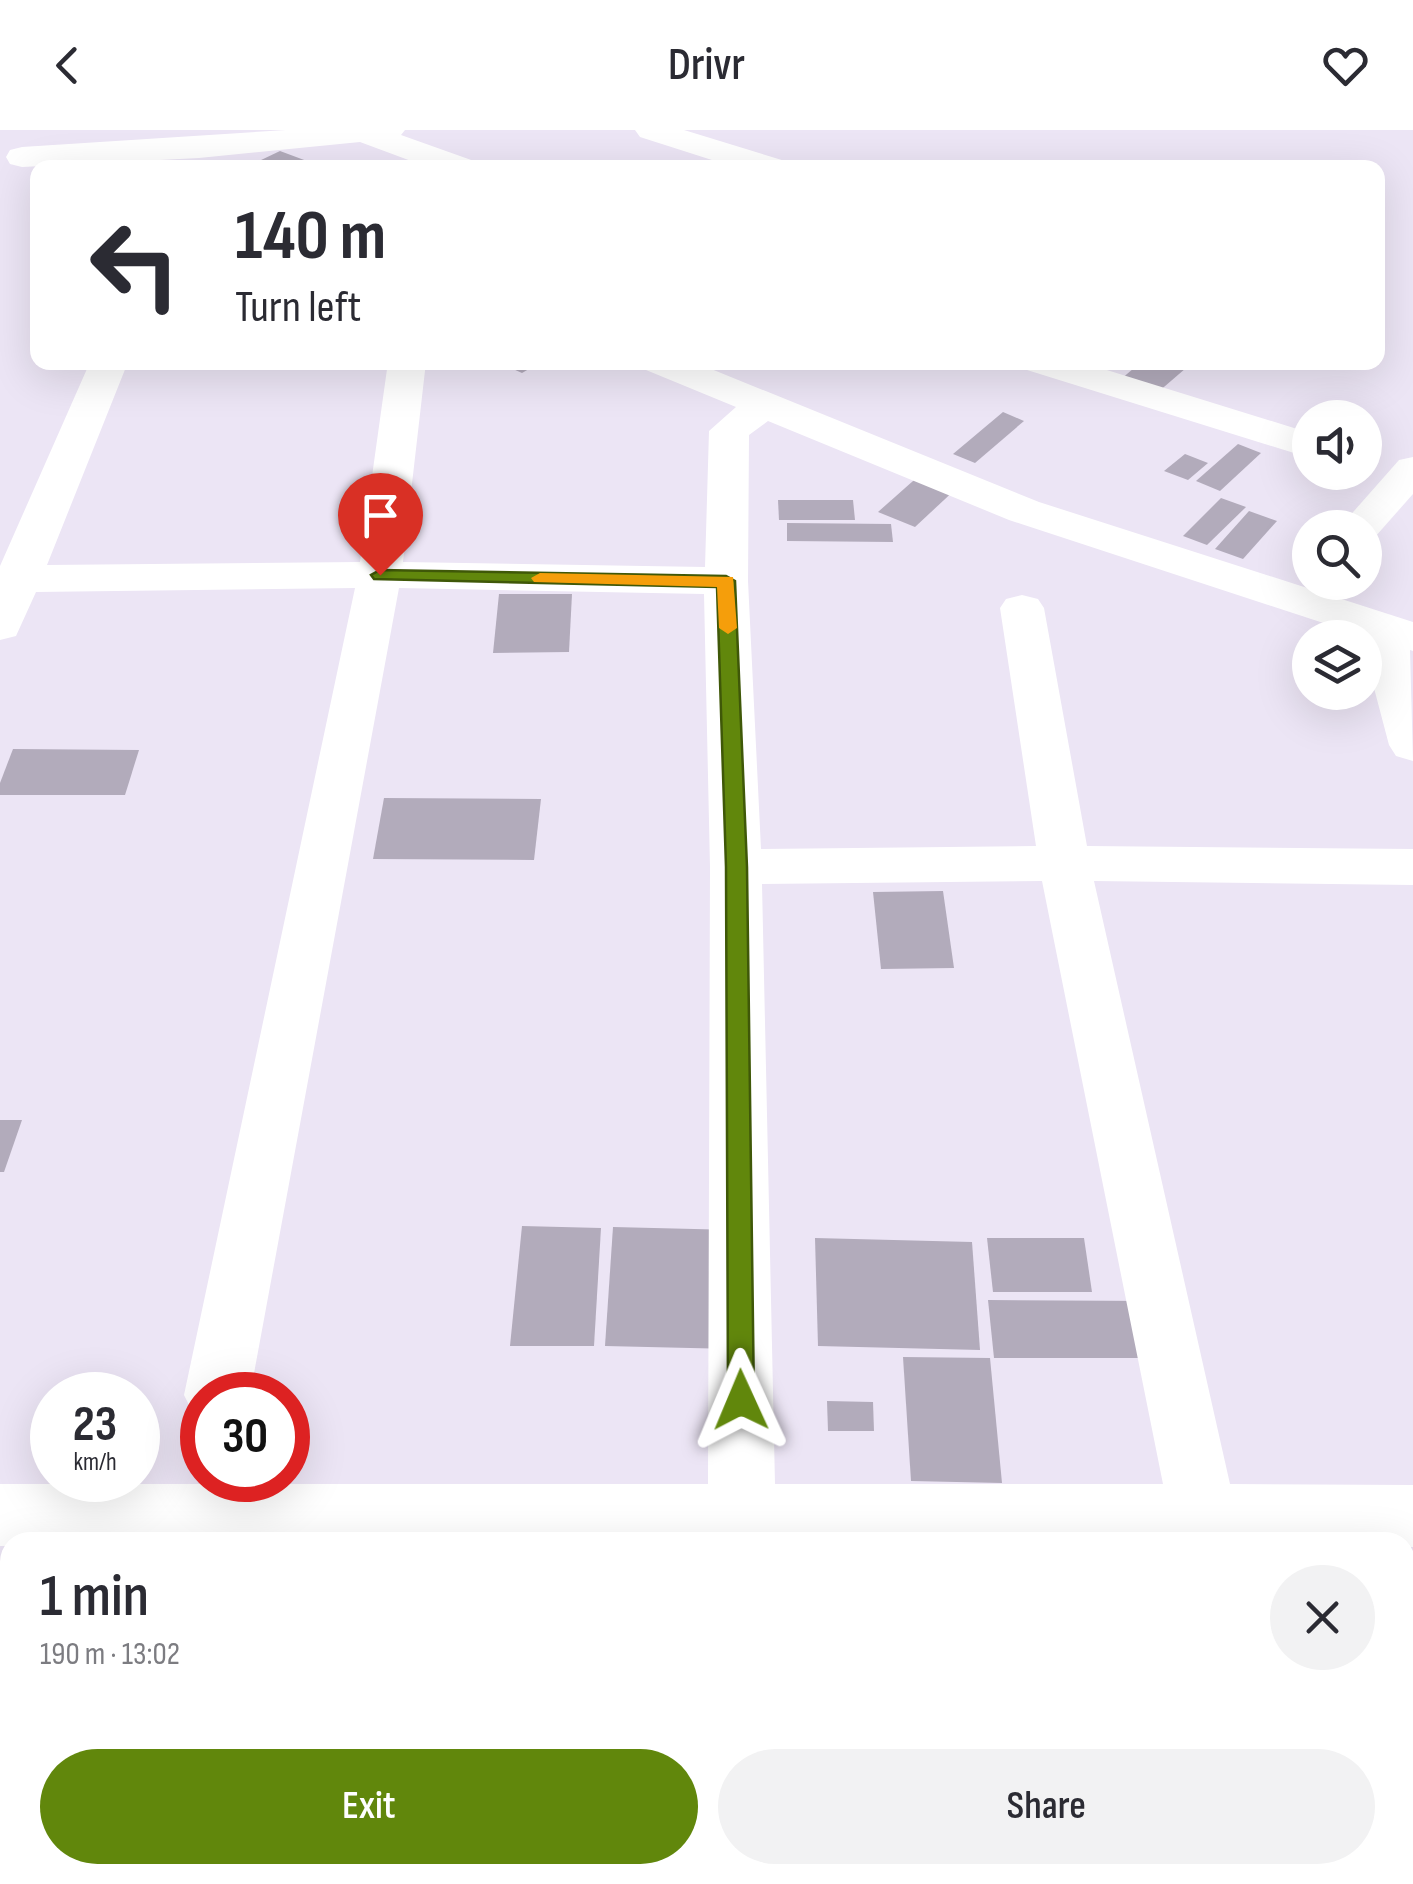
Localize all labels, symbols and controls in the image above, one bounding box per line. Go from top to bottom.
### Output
icon: back [40,38,95,93]
text: Drivr [668,38,745,93]
icon: heart [1318,38,1373,93]
text: 140 m [235,195,386,279]
icon: left [70,200,200,330]
text: Turn left [235,280,361,335]
map controls [1292,400,1382,710]
button: sound [1292,400,1382,490]
pin [338,473,423,576]
icon: arrive [353,488,408,543]
button: search [1292,510,1382,600]
button: layers [1292,620,1382,710]
position arrow [689,1348,793,1452]
speed limit sign: 30 [180,1372,310,1502]
text: 23 [73,1395,117,1455]
text: km/h [73,1447,117,1478]
text: 1 min [40,1561,149,1633]
button: close [1270,1565,1375,1670]
text: 190 m · 13:02 [40,1635,180,1674]
button: Exit [40,1749,698,1864]
button: Share [718,1749,1375,1864]

